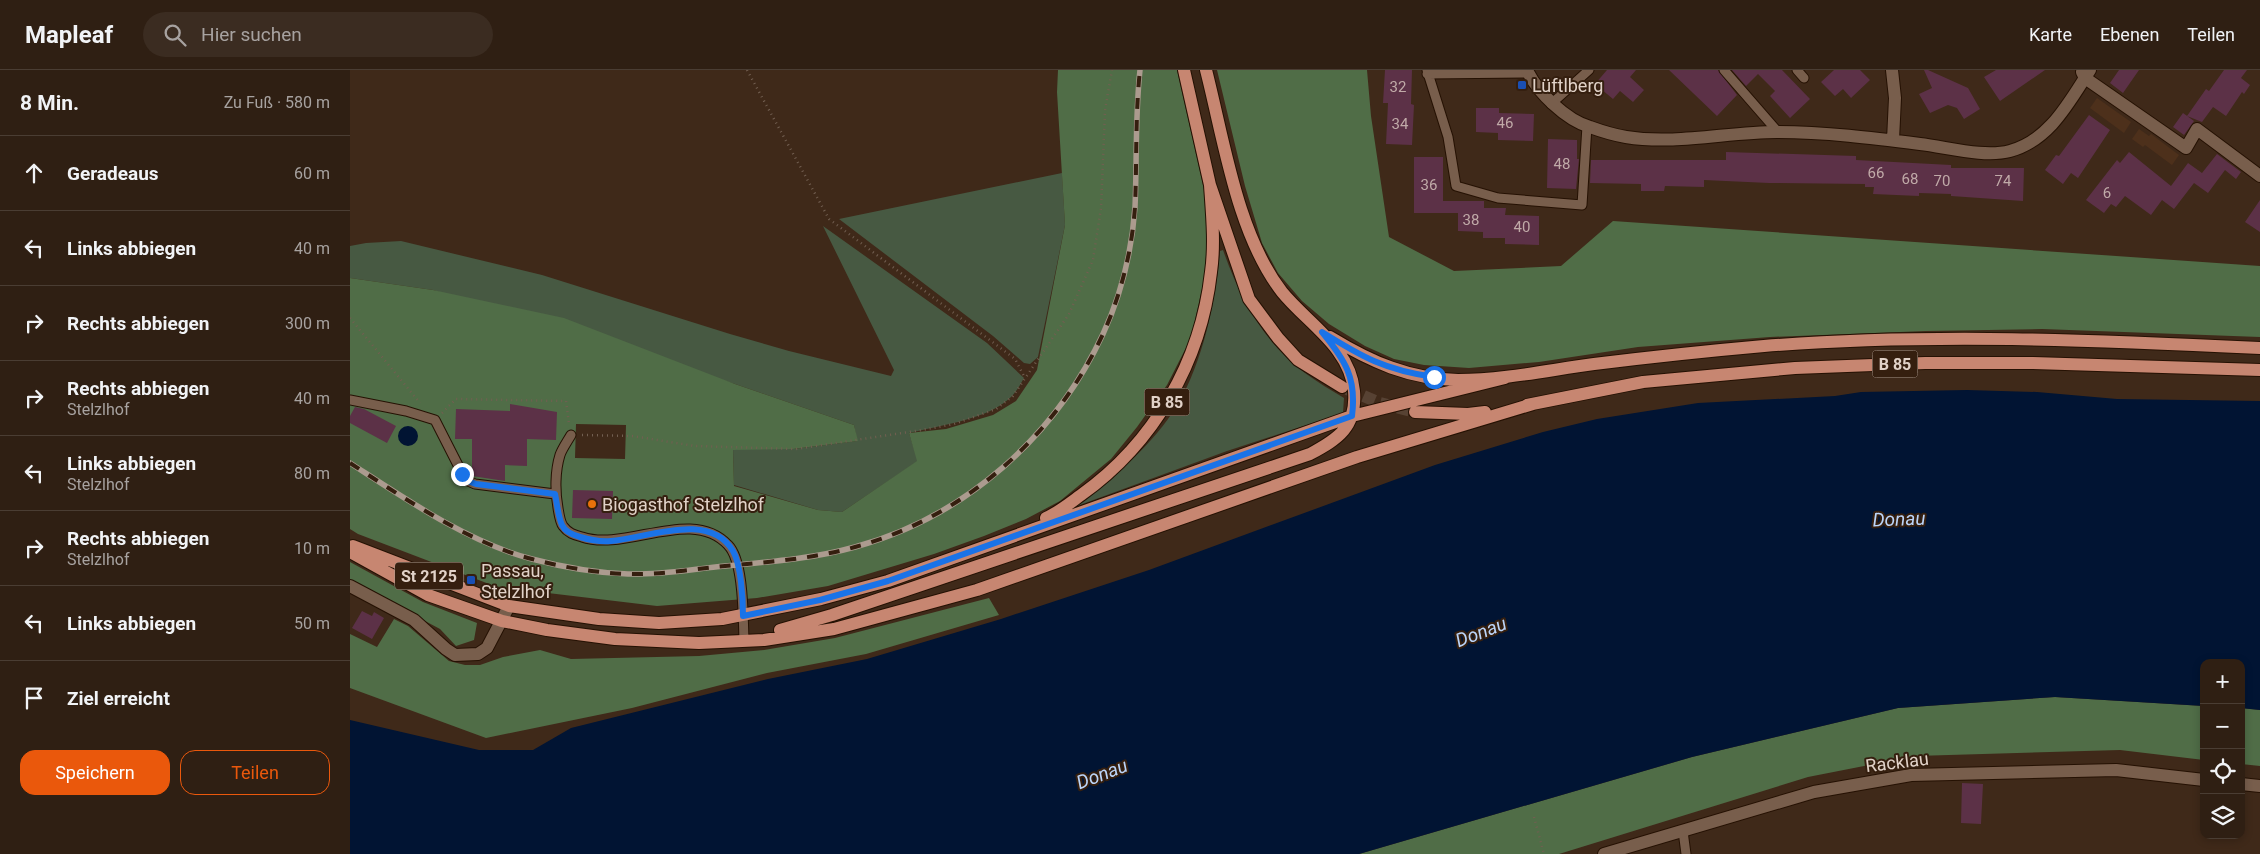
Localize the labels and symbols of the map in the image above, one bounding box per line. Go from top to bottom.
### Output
place label: Lüftlberg [1532,75,1603,96]
house number: 32 [1390,78,1406,96]
marker: Lüftlberg [1516,79,1528,91]
house number: 46 [1497,114,1513,132]
house number: 34 [1392,115,1409,133]
house number: 48 [1554,155,1570,173]
house number: 66 [1868,164,1884,182]
house number: 68 [1902,170,1918,188]
house number: 70 [1934,172,1950,190]
house number: 74 [1995,172,2012,190]
house number: 36 [1421,176,1437,194]
house number: 6 [2103,184,2111,202]
house number: 38 [1463,211,1479,229]
house number: 40 [1514,218,1530,236]
road number: B 85 [1872,350,1918,378]
route start [1423,366,1446,389]
road number: B 85 [1144,388,1190,416]
route end [451,463,474,486]
place label: Biogasthof Stelzlhof [602,494,765,515]
marker: Biogasthof Stelzlhof [586,498,598,510]
water label: Donau [1872,507,1926,531]
place label: Passau, Stelzlhof [481,560,552,602]
road number: St 2125 [395,562,463,590]
marker: Passau, Stelzlhof [465,574,477,586]
water label: Donau [1452,612,1510,652]
street label: Racklau [1864,748,1930,776]
water label: Donau [1073,754,1131,794]

